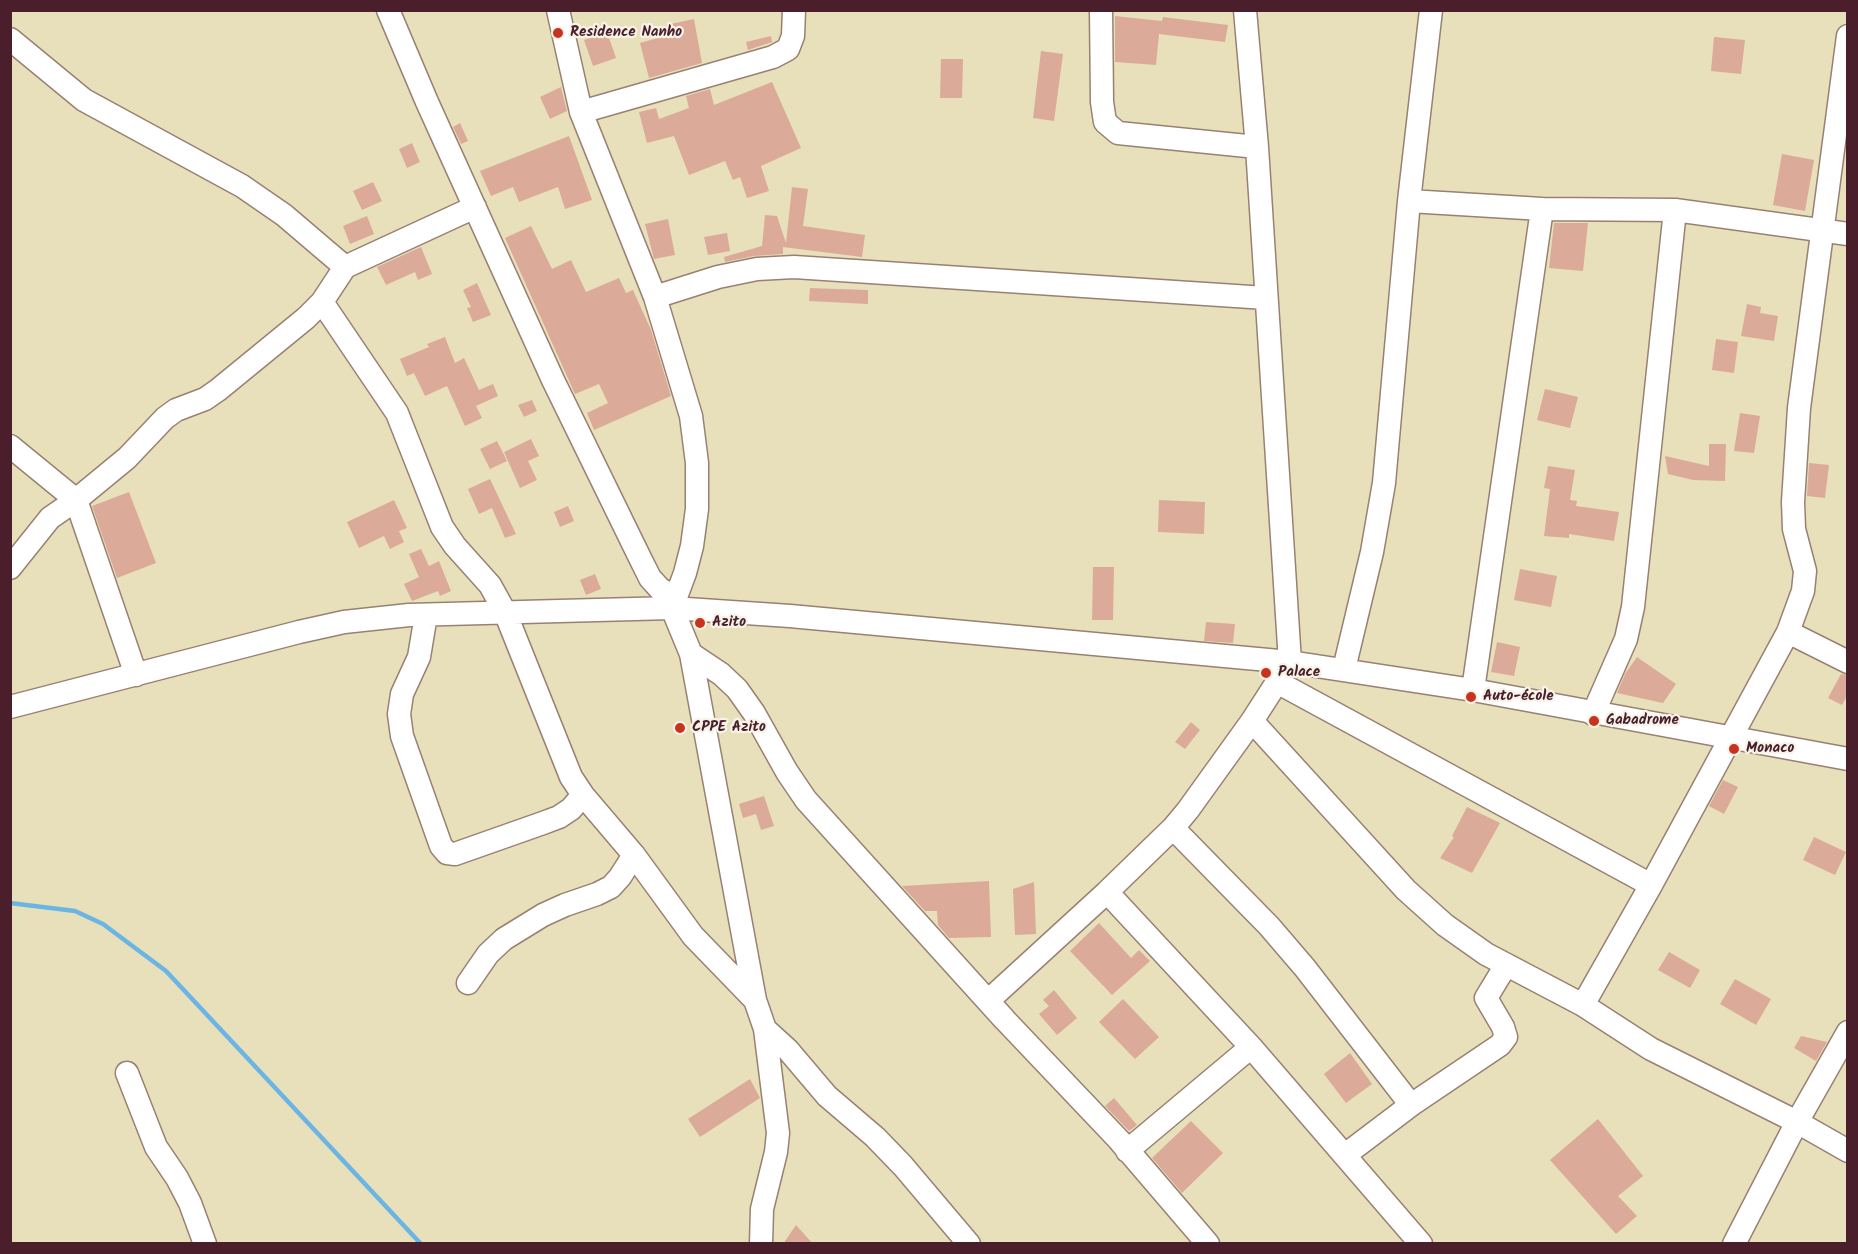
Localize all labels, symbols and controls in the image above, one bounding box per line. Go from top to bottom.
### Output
place label: Residence Nanho [570,24,682,42]
marker: Residence Nanho [551,26,565,40]
place label: Azito [712,614,746,632]
marker: Azito [693,616,707,630]
place label: Palace [1278,664,1320,682]
marker: Palace [1259,666,1273,680]
place label: Auto-école [1483,688,1554,706]
marker: Auto-école [1464,690,1478,704]
place label: Gabadrome [1606,712,1679,730]
marker: Gabadrome [1587,714,1601,728]
place label: CPPE Azito [692,719,766,737]
marker: CPPE Azito [673,721,687,735]
place label: Monaco [1746,740,1794,758]
marker: Monaco [1727,742,1741,756]

